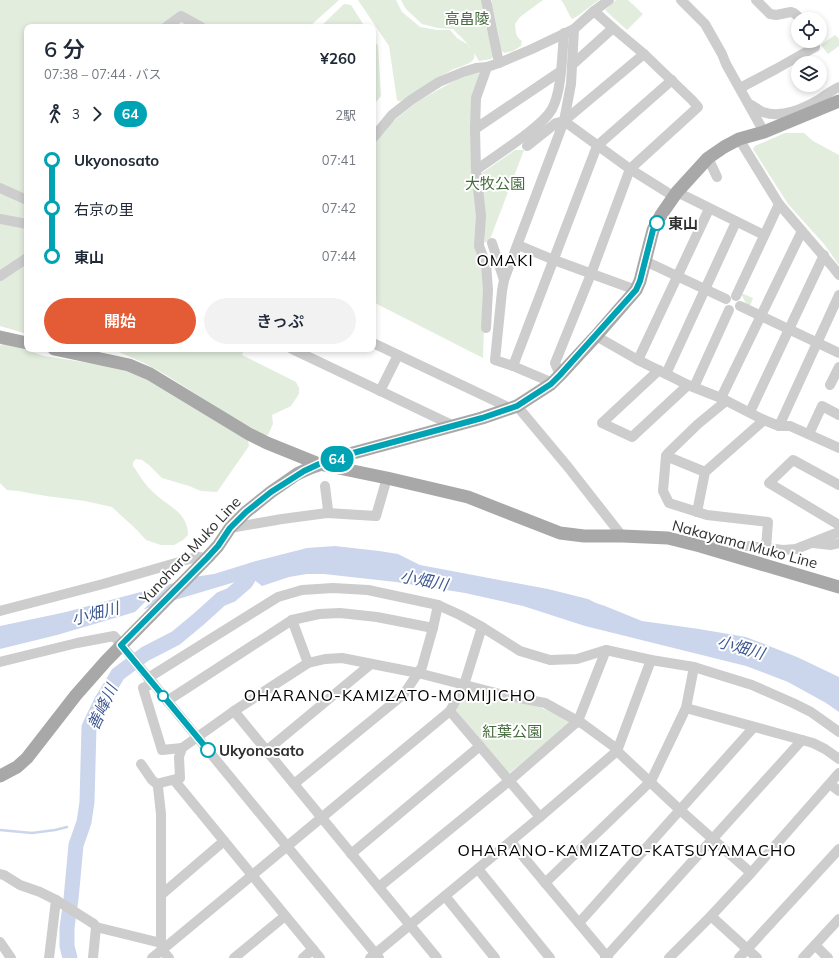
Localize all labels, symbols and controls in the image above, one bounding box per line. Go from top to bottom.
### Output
park label: 高畠陵 [444,9,490,28]
map controls [791,12,827,92]
button: locate [791,12,827,48]
text: 6 分 [44,35,85,63]
text: ¥260 [320,49,356,68]
button: layers [791,56,827,92]
text: 07:38 – 07:44 · バス [44,66,161,82]
icon: walk [44,103,66,125]
icon: forward [86,103,108,125]
text: 64 [122,105,139,123]
text: 3 [72,106,80,122]
text: 2駅 [335,107,356,123]
text: Ukyonosato [74,151,159,170]
text: 07:41 [322,152,356,168]
park label: 大牧公園 [465,174,525,193]
text: 右京の里 [74,200,134,219]
text: 07:42 [322,200,356,216]
place label: 東山 [668,214,698,233]
marker: 東山 [649,215,665,231]
text: 東山 [74,248,104,267]
text: 07:44 [322,248,356,264]
district label: OMAKI [476,250,534,270]
button: 開始 [44,298,196,344]
button: きっぷ [204,298,356,344]
line badge: 64 [319,446,355,472]
text: 64 [329,450,345,468]
street label: Yunohara Muko Line [135,492,245,609]
street label: Nakayama Muko Line [670,515,820,573]
water label: 小畑川 [399,566,451,595]
water label: 小畑川 [69,597,123,629]
water label: 小畑川 [715,631,769,664]
water label: 善峰川 [83,679,122,733]
district label: OHARANO-KAMIZATO-MOMIJICHO [244,685,536,705]
unlabelled marker [157,690,169,702]
park label: 紅葉公園 [482,722,542,741]
place label: Ukyonosato [219,741,304,760]
marker: Ukyonosato [200,742,216,758]
district label: OHARANO-KAMIZATO-KATSUYAMACHO [457,840,797,860]

